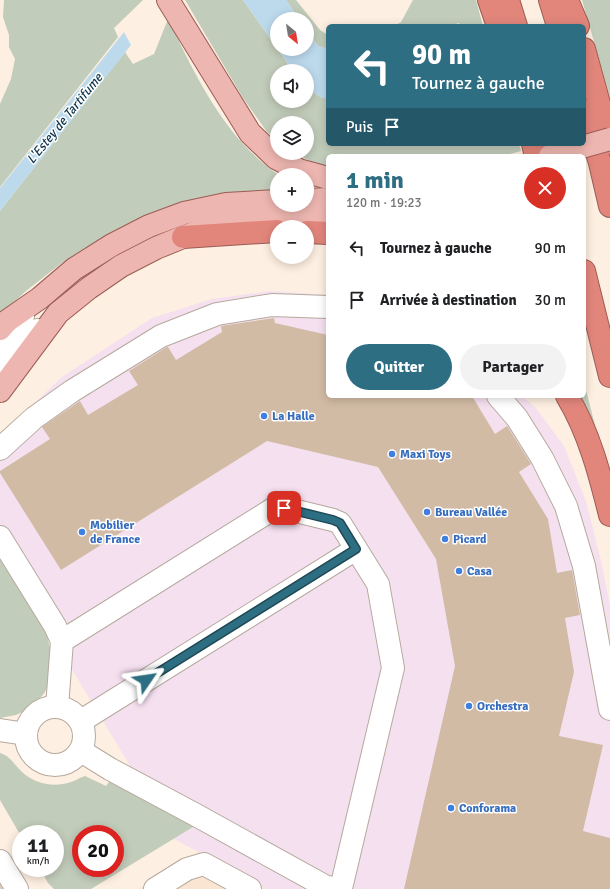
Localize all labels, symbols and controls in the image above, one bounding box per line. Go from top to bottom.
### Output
north arrow [270,12,314,56]
map controls [270,12,314,264]
text: 90 m [412,38,471,72]
icon: left [346,40,398,92]
button: sound [270,64,314,108]
water label: L'Estey de Tartifume [23,69,107,167]
text: Tournez à gauche [412,72,545,94]
button: layers [270,116,314,160]
icon: arrive [381,116,403,138]
text: Puis [346,118,373,136]
text: 1 min [346,165,404,195]
button: close [524,167,566,209]
button: + [270,168,314,212]
text: 120 m · 19:23 [346,195,422,211]
button: − [270,220,314,264]
icon: left [346,237,368,259]
text: Tournez à gauche [380,239,492,257]
text: 90 m [535,239,566,257]
icon: arrive [346,289,368,311]
text: Arrivée à destination [380,291,517,309]
text: 30 m [535,291,566,309]
button: Quitter [346,344,452,390]
button: Partager [460,344,566,390]
place label: La Halle [272,409,315,424]
marker: La Halle [259,411,269,421]
place label: Maxi Toys [400,447,451,462]
marker: Maxi Toys [387,449,397,459]
pin [267,491,301,525]
icon: arrive [273,497,295,519]
place label: Bureau Vallée [435,505,507,520]
marker: Bureau Vallée [422,507,432,517]
place label: Mobilier de France [90,518,140,547]
marker: Mobilier de France [77,527,87,537]
place label: Picard [453,532,487,547]
marker: Picard [440,534,450,544]
place label: Casa [467,564,492,579]
marker: Casa [454,566,464,576]
position arrow [125,659,167,701]
place label: Orchestra [477,699,528,714]
marker: Orchestra [464,701,474,711]
place label: Conforama [459,801,516,816]
marker: Conforama [446,803,456,813]
speed limit sign: 20 [72,825,124,877]
text: 11 [27,833,49,858]
text: km/h [27,855,49,867]

